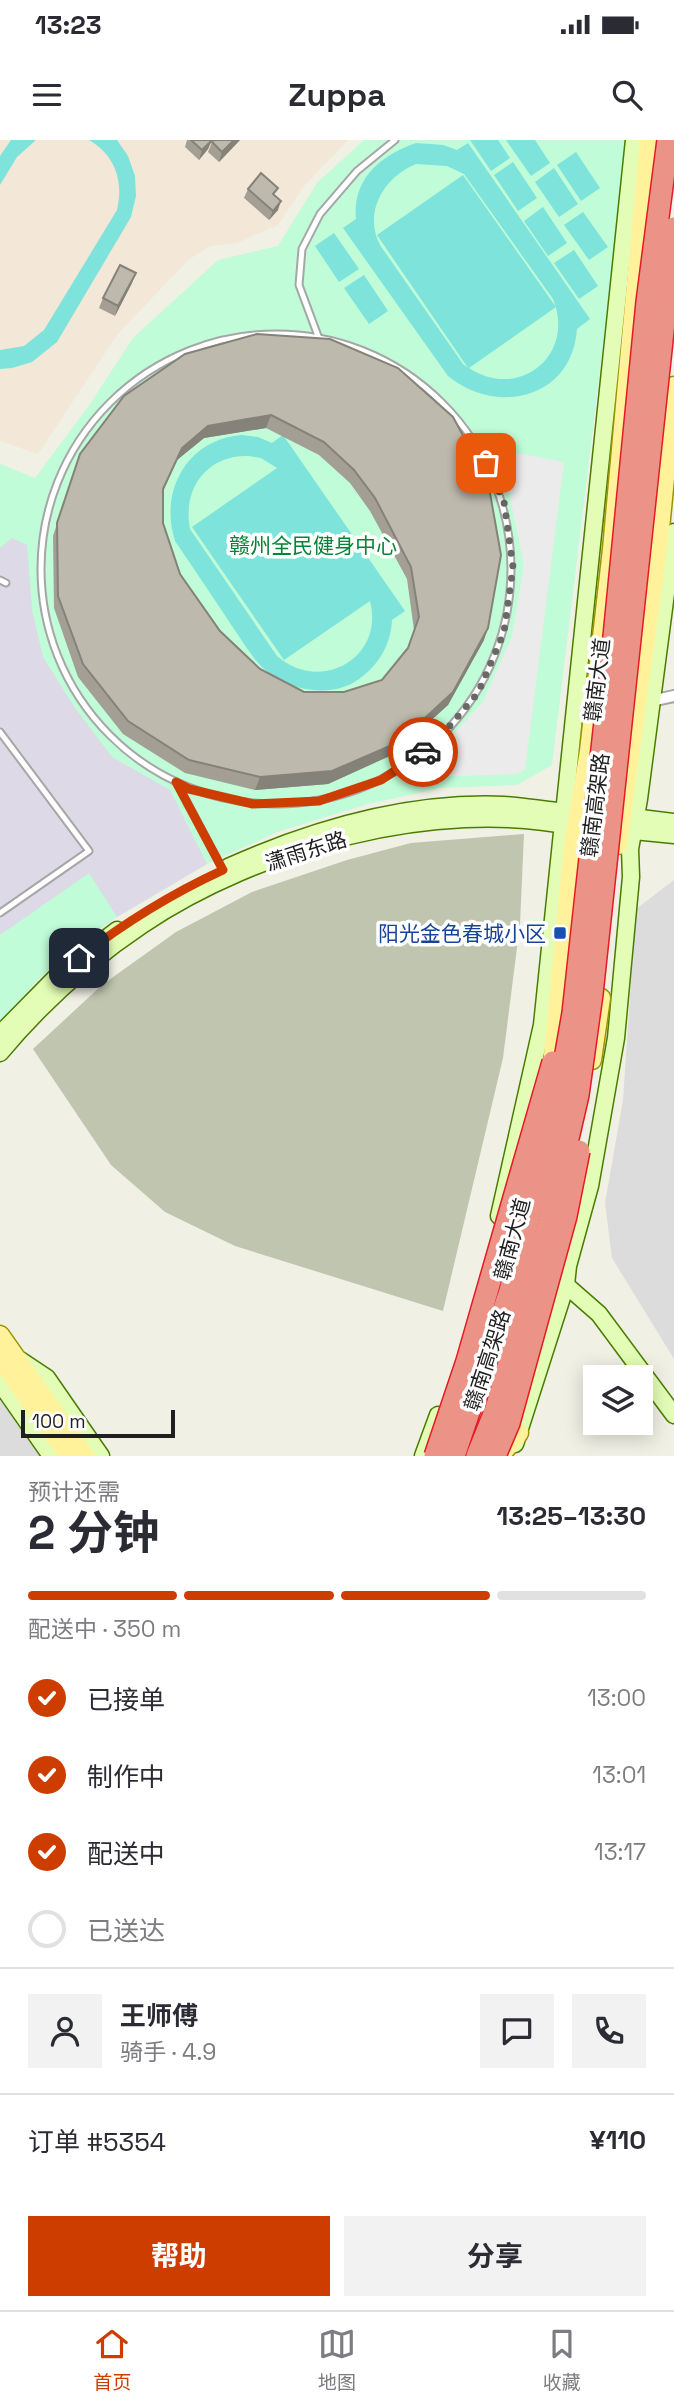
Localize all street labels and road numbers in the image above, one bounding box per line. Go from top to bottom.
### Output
street label: 赣南大道 [578,637,616,723]
street label: 赣南高架路 [575,751,615,859]
street label: 潇雨东路 [262,825,350,877]
street label: 赣南大道 [488,1195,536,1283]
street label: 赣南高架路 [458,1306,516,1414]

